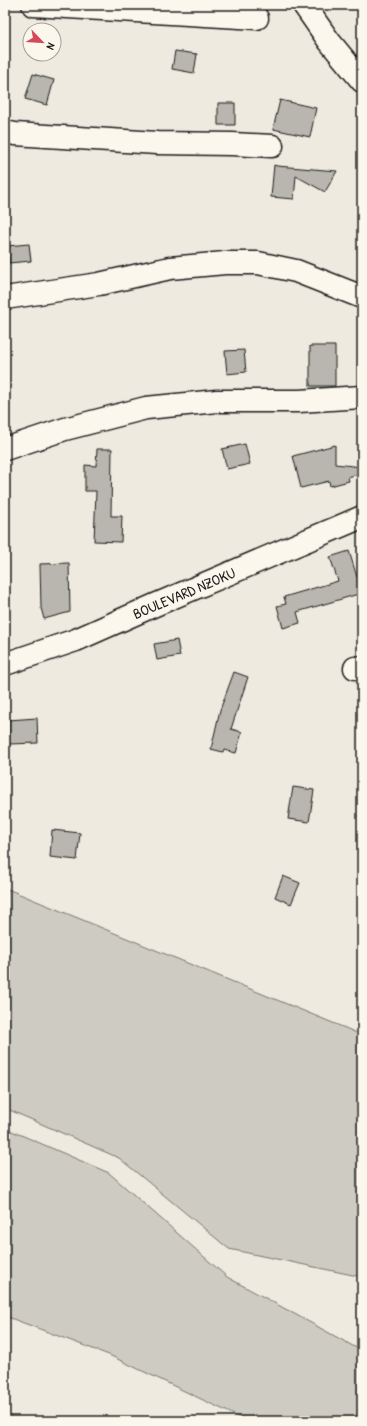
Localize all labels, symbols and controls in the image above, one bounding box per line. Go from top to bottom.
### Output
north arrow [22,22,62,62]
text: N [43,41,59,52]
street label: BOULEVARD NZOKU [129,562,239,624]

